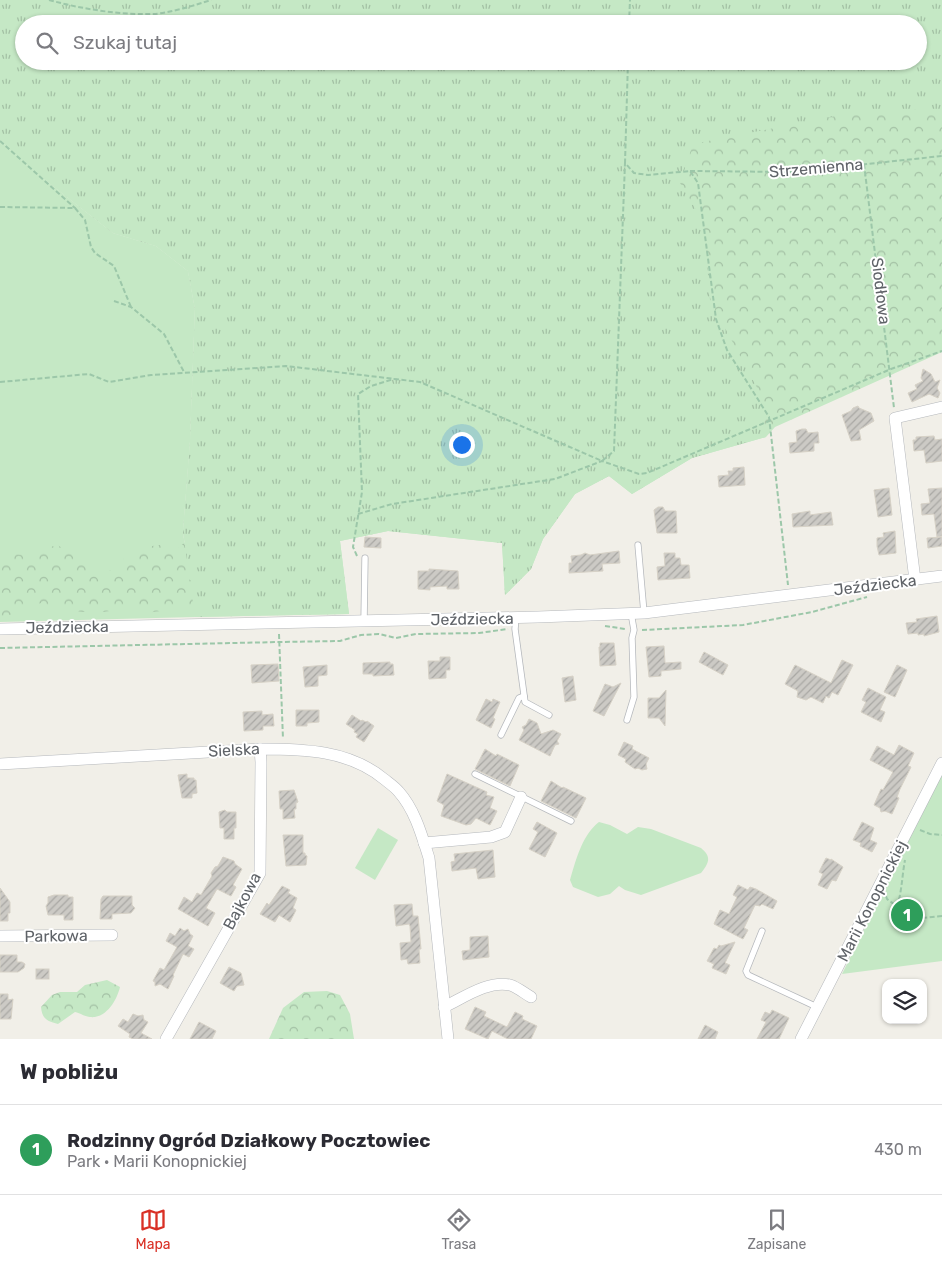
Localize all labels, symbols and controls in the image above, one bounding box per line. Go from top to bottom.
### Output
search box [15,15,927,70]
icon: search [33,29,61,57]
text: Szukaj tutaj [73,31,177,54]
street label: Strzemienna [768,154,864,182]
street label: Siodłowa [867,256,895,326]
your location [449,432,475,458]
street label: Jeździecka [832,570,918,600]
street label: Jeździecka [430,609,514,629]
street label: Jeździecka [25,617,109,637]
street label: Sielska [208,739,260,761]
street label: Marii Konopnickiej [833,837,911,965]
street label: Bajkowa [219,869,265,933]
pin: 1 [891,896,923,934]
street label: Parkowa [24,926,88,946]
map controls [882,979,927,1024]
button: layers [882,979,927,1024]
text: W pobliżu [20,1059,118,1084]
text: Rodzinny Ogród Działkowy Pocztowiec [67,1129,430,1152]
text: 1 [32,1140,40,1159]
text: 430 m [874,1140,922,1159]
text: Park · Marii Konopnickiej [67,1152,247,1171]
tab: Mapa [136,1206,170,1253]
tab: Trasa [442,1206,476,1253]
tab: Zapisane [747,1206,806,1253]

